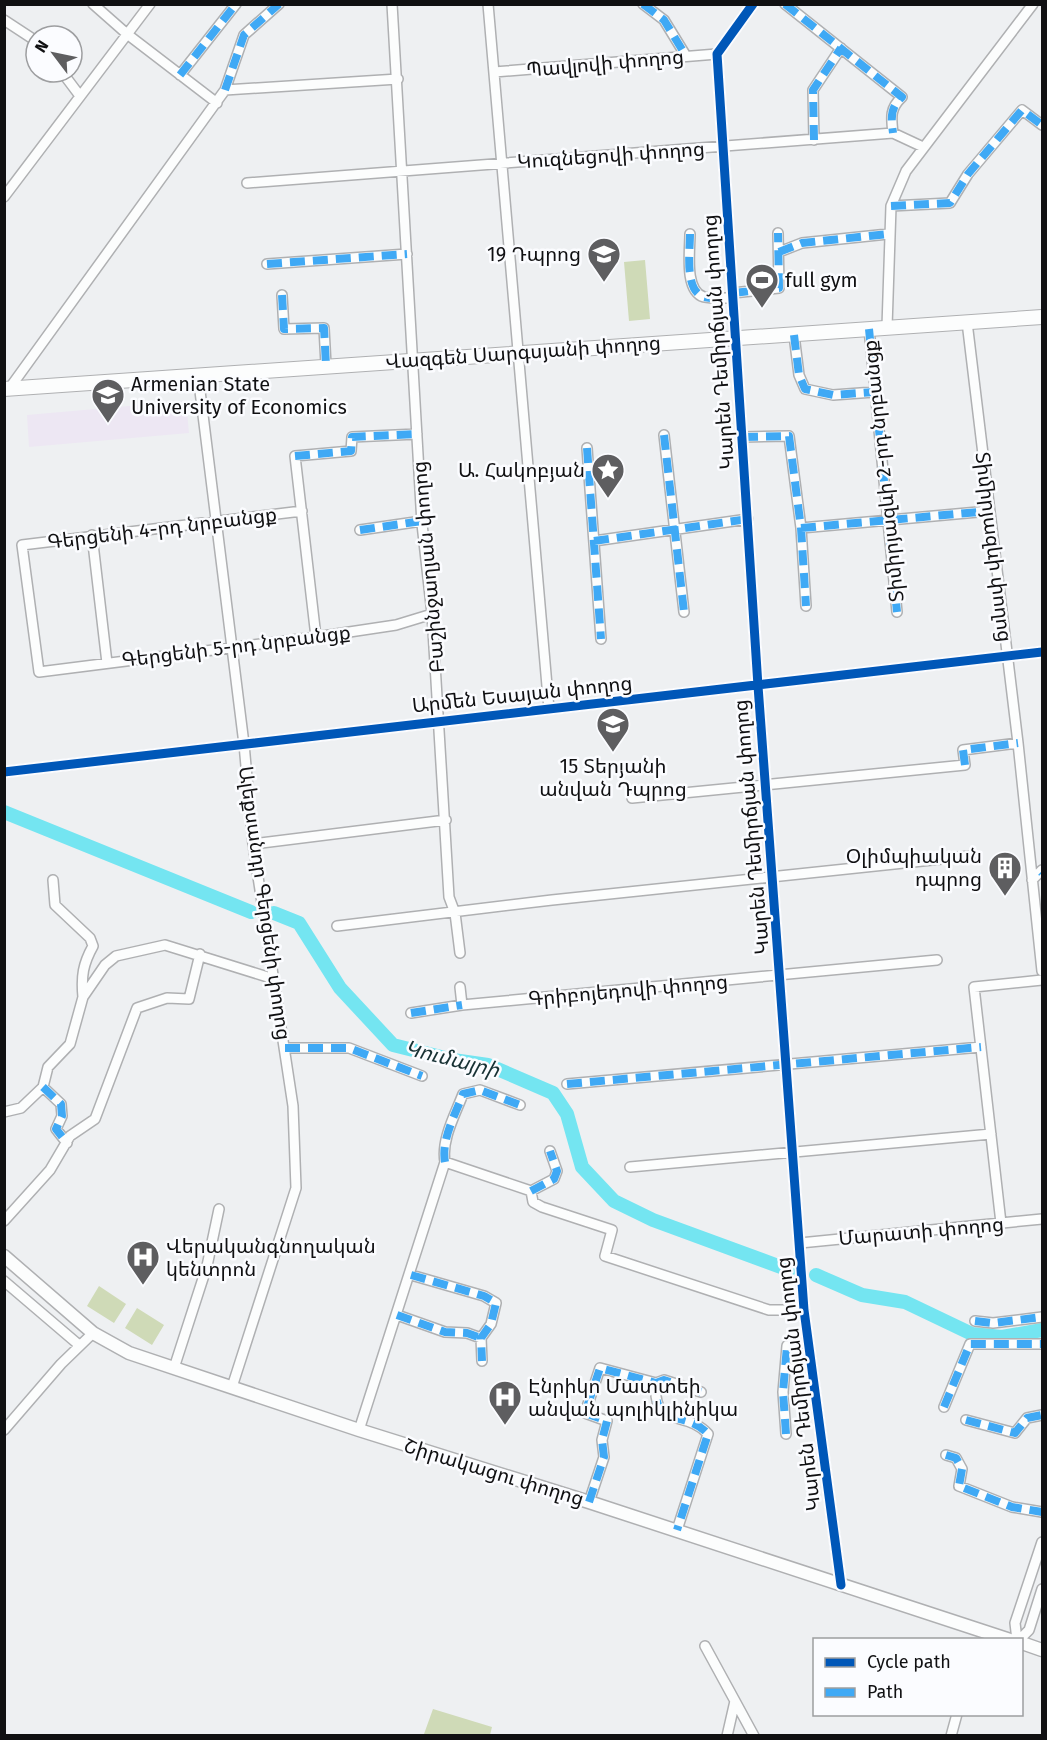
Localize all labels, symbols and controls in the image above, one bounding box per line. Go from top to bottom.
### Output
north arrow [24,24,84,84]
text: N [31,37,53,56]
street label: Պավլովի փողոց [525,44,685,82]
street label: Կուզնեցովի փողոց [517,136,705,174]
street label: Կարեն Դեմիրճյան փողոց [697,214,739,470]
school or university icon: 19 Դպրոց [586,236,622,283]
place label: 19 Դպրոց [487,242,581,266]
sports icon: full gym [744,262,780,309]
place label: full gym [785,268,858,292]
street label: Վազգեն Սարգսյանի փողոց [384,330,662,374]
street label: Տիմիրյազևի 2-րդ նրբանցք [857,339,909,603]
place label: Armenian State University of Economics [131,372,347,419]
school or university icon: Armenian State University of Economics [90,377,126,424]
street label: Տիմիրյազևի փողոց [970,451,1018,643]
place icon: Ա. Հակոբյան [590,452,626,499]
place label: Ա. Հակոբյան [458,458,585,482]
street label: Բաշինջաղյան փողոց [407,460,449,674]
street label: Գերցենի 4-րդ նրբանցք [46,502,278,554]
street label: Գերցենի 5-րդ նրբանցք [120,620,352,672]
street label: Արմեն Եսայան փողոց [411,670,633,718]
street label: Կարեն Դեմիրճյան փողոց [728,699,774,955]
school or university icon: 15 Տերյանի անվան Դպրոց [595,706,631,753]
place label: 15 Տերյանի անվան Դպրոց [539,754,687,801]
street label: Ալեքսանդր Գերցենի փողոց [234,765,296,1041]
place label: Օլիմպիական դպրոց [846,844,982,891]
building icon: Օլիմպիական դպրոց [987,850,1023,897]
street label: Գրիբոյեդովի փողոց [527,969,729,1011]
water label: Կումայրի [402,1035,502,1083]
street label: Մարատի փողոց [837,1212,1005,1250]
place label: Վերականգնողական կենտրոն [166,1234,376,1281]
hospital icon: Վերականգնողական կենտրոն [125,1239,161,1286]
street label: Կարեն Դեմիրճյան փողոց [771,1256,825,1512]
place label: Էնրիկո Մատտեի անվան պոլիկլինիկա [528,1374,738,1421]
hospital icon: Էնրիկո Մատտեի անվան պոլիկլինիկա [487,1379,523,1426]
street label: Շիրակացու փողոց [401,1433,587,1511]
legend [813,1638,1023,1716]
text: Cycle path [867,1651,951,1673]
text: Path [867,1681,903,1703]

